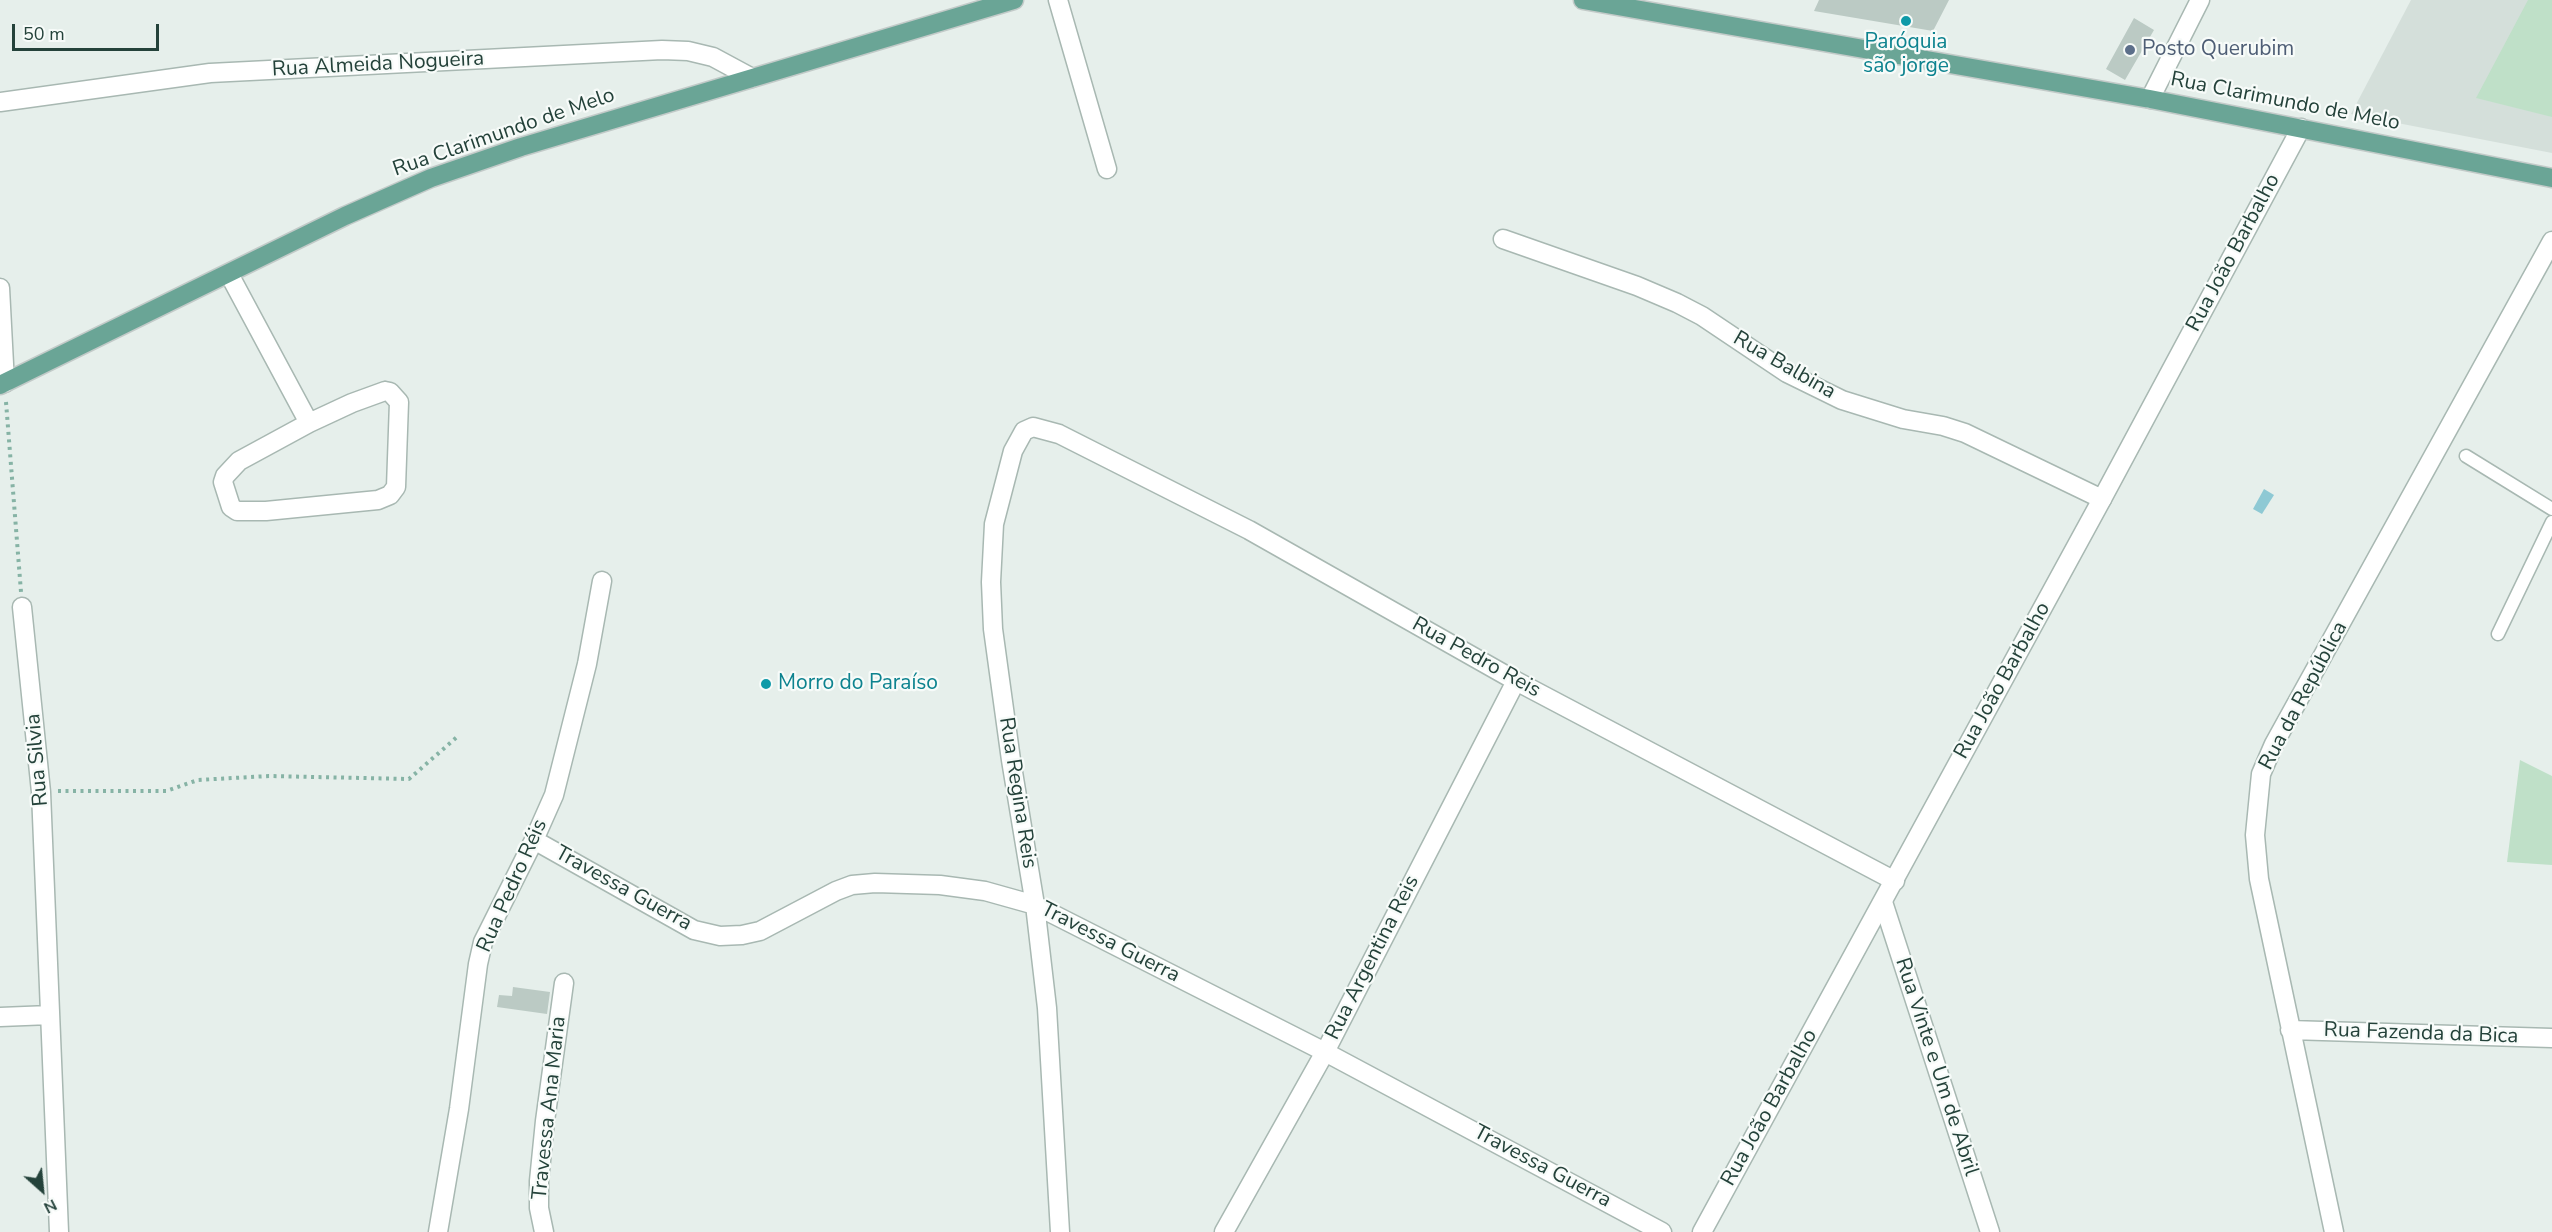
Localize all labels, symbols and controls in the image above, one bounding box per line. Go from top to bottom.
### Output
scale bar [15,12,162,50]
marker: Paróquia são jorge [1899,14,1913,28]
text: 50 m [23,22,65,46]
place label: Paróquia são jorge [1863,30,1949,80]
place label: Posto Querubim [2142,37,2294,63]
marker: Posto Querubim [2123,43,2137,57]
street label: Rua Almeida Nogueira [271,47,485,83]
street label: Rua Clarimundo de Melo [2168,67,2402,137]
street label: Rua Clarimundo de Melo [390,83,618,183]
street label: Rua João Barbalho [2182,170,2286,336]
street label: Rua Balbina [1728,327,1840,405]
street label: Rua João Barbalho [1950,598,2056,764]
street label: Rua Pedro Reis [1407,612,1545,704]
street label: Rua da República [2254,618,2354,774]
place label: Morro do Paraíso [778,671,938,697]
marker: Morro do Paraíso [759,677,773,691]
street label: Rua Silvia [21,713,55,807]
street label: Rua Regina Reis [993,716,1041,870]
street label: Rua Pedro Réis [472,816,554,956]
street label: Travessa Guerra [550,841,696,937]
street label: Rua Argentina Reis [1321,872,1425,1044]
street label: Travessa Guerra [1036,897,1184,989]
street label: Rua Vinte e Um de Abril [1889,955,1983,1179]
street label: Travessa Ana Maria [528,1015,572,1201]
street label: Rua Fazenda da Bica [2323,1018,2519,1050]
street label: Rua João Barbalho [1717,1025,1823,1191]
street label: Travessa Guerra [1469,1120,1615,1214]
north arrow [12,1160,72,1220]
text: N [40,1194,60,1219]

